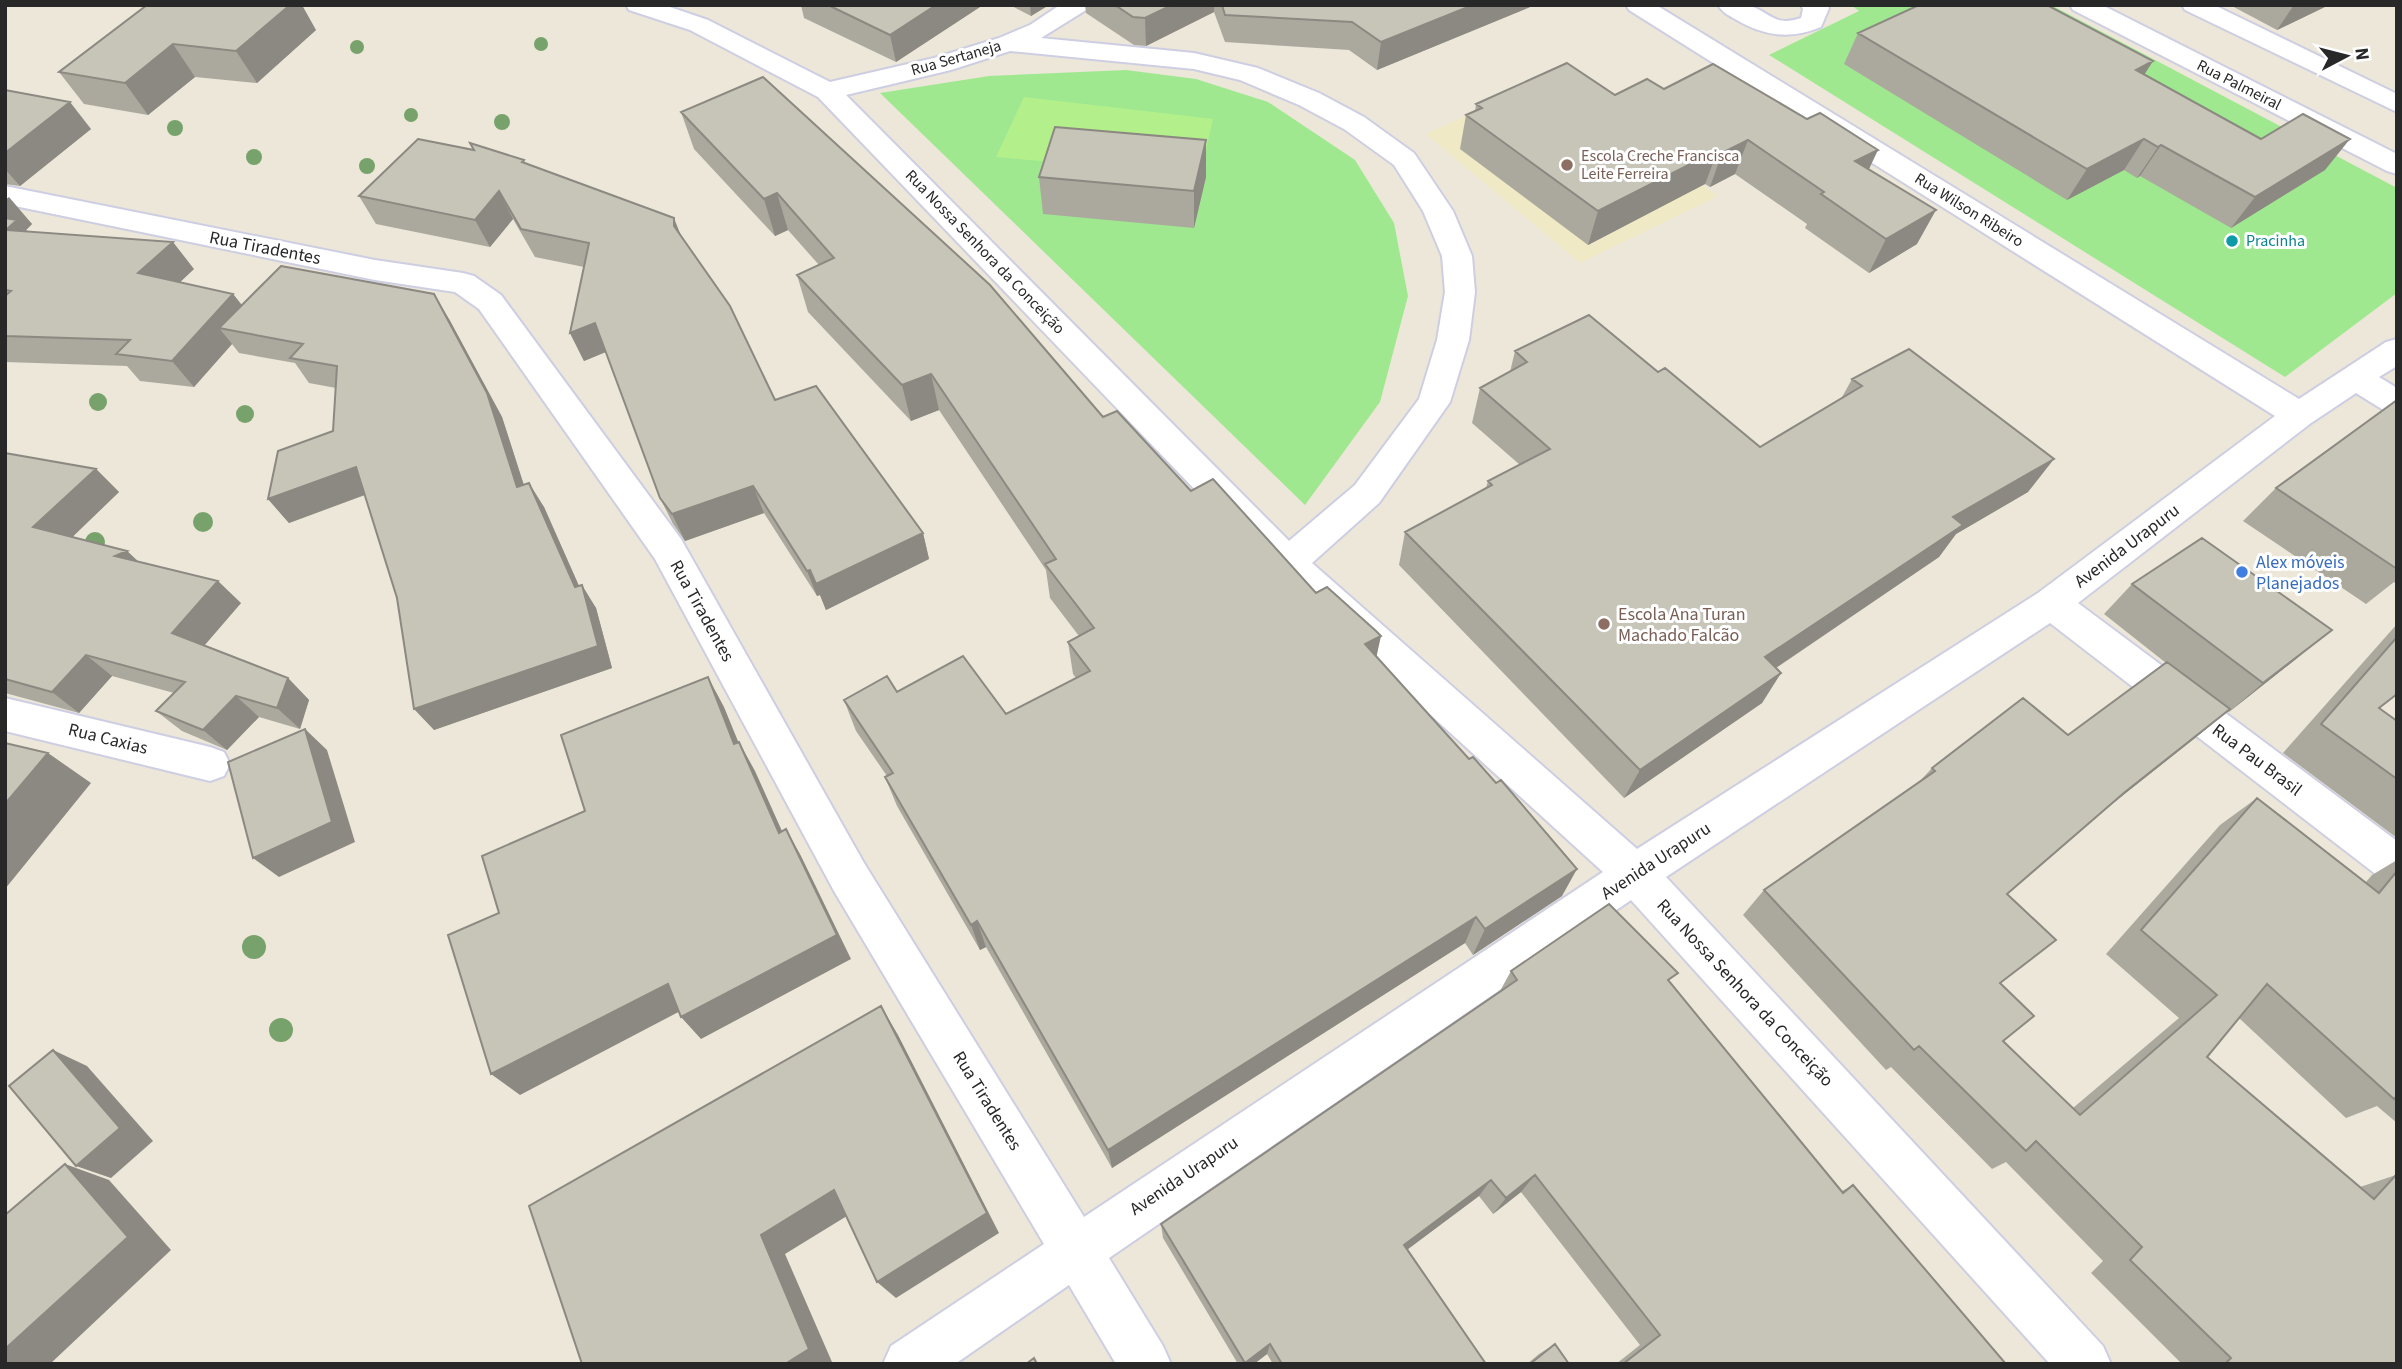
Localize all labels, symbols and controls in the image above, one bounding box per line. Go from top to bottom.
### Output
north arrow [2311,21,2381,91]
street label: Rua Sertaneja [908,35,1004,81]
text: N [2347,46,2376,62]
street label: Rua Palmeiral [2193,54,2285,116]
place label: Escola Creche Francisca Leite Ferreira [1581,145,1739,185]
marker: Escola Creche Francisca Leite Ferreira [1559,157,1575,173]
street label: Rua Nossa Senhora da Conceição [900,165,1070,339]
street label: Rua Wilson Ribeiro [1910,168,2028,252]
street label: Rua Tiradentes [207,225,323,271]
place label: Pracinha [2246,230,2305,252]
marker: Pracinha [2224,233,2240,249]
street label: Avenida Urapuru [2069,498,2185,594]
place label: Alex móveis Planejados [2256,550,2345,596]
street label: Rua Tiradentes [664,556,740,666]
marker: Alex móveis Planejados [2234,564,2250,580]
place label: Escola Ana Turan Machado Falcão [1618,602,1746,648]
marker: Escola Ana Turan Machado Falcão [1596,616,1612,632]
street label: Rua Caxias [66,717,150,761]
street label: Rua Pau Brasil [2207,718,2307,802]
street label: Avenida Urapuru [1596,816,1716,906]
street label: Rua Nossa Senhora da Conceição [1651,893,1839,1093]
street label: Rua Tiradentes [947,1047,1027,1155]
street label: Avenida Urapuru [1125,1130,1243,1222]

